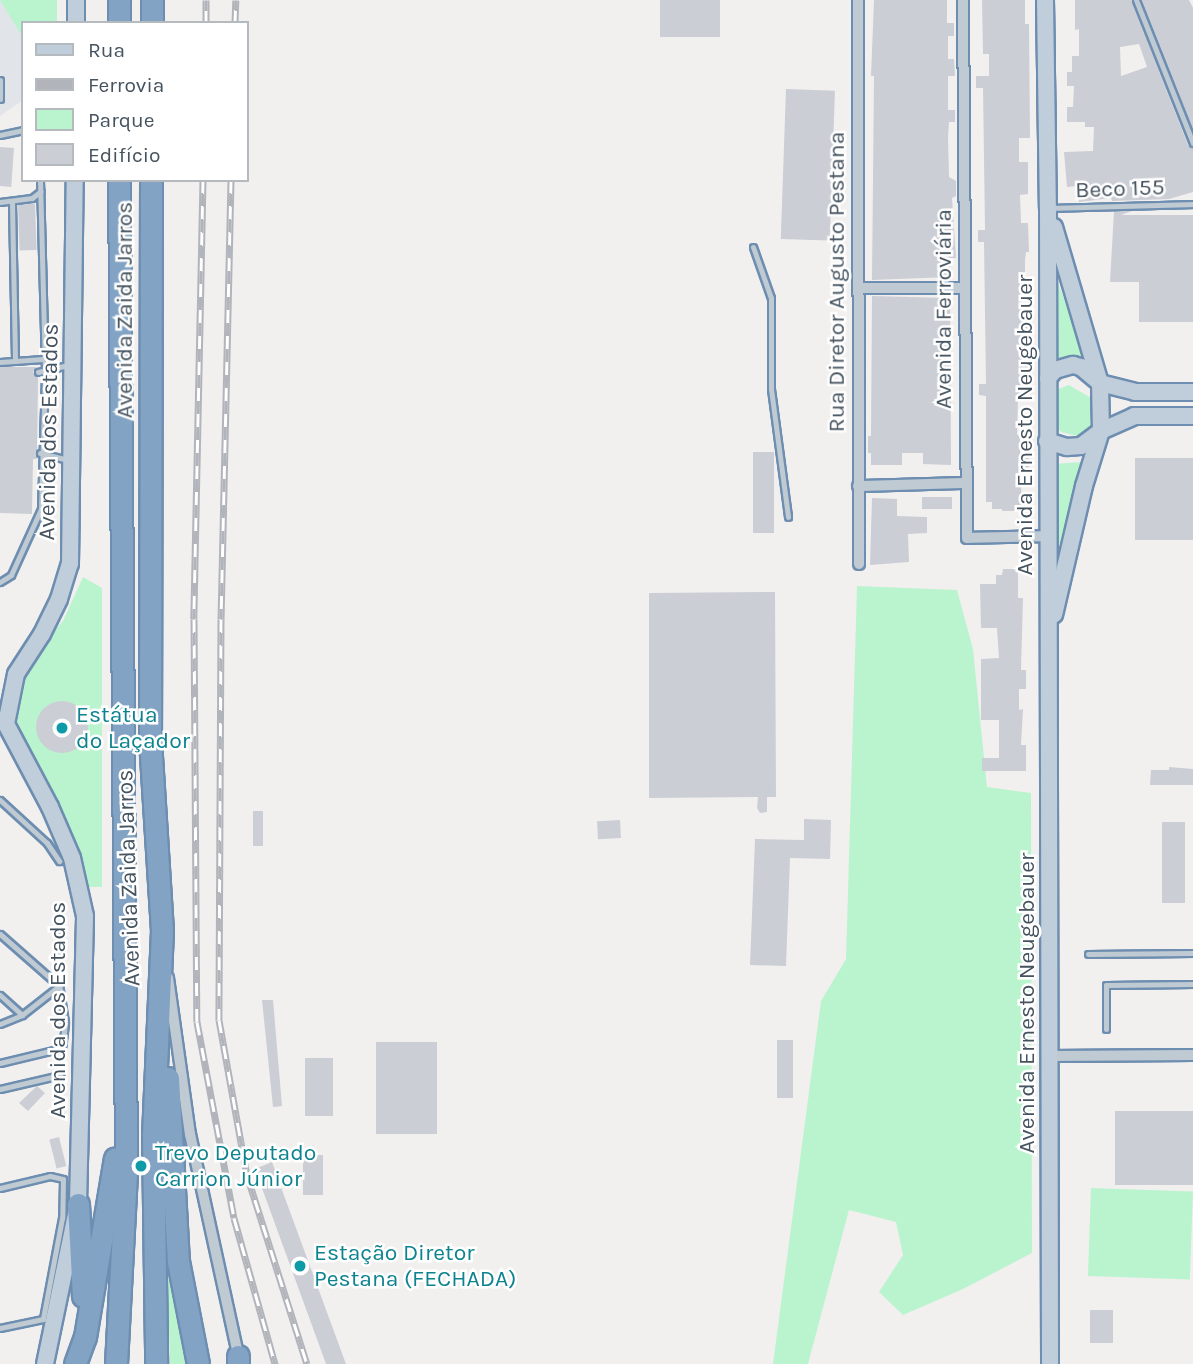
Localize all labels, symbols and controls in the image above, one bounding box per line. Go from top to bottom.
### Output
legend [21,21,248,182]
text: Rua [88,38,125,62]
text: Ferrovia [88,73,164,97]
text: Parque [88,108,155,132]
street label: Rua Diretor Augusto Pestana [823,132,851,432]
text: Edifício [88,143,161,167]
street label: Beco 155 [1075,174,1165,204]
street label: Avenida Zaida Jarros [111,202,139,418]
street label: Avenida Ferroviária [930,209,958,409]
street label: Avenida Ernesto Neugebauer [1011,275,1039,575]
street label: Avenida dos Estados [33,323,65,541]
place label: Estátua do Laçador [76,701,190,755]
marker: Estátua do Laçador [54,720,70,736]
street label: Avenida Zaida Jarros [111,769,147,987]
street label: Avenida Ernesto Neugebauer [1013,853,1041,1153]
street label: Avenida dos Estados [44,902,72,1118]
place label: Trevo Deputado Carrion Júnior [155,1139,316,1193]
marker: Trevo Deputado Carrion Júnior [133,1158,149,1174]
place label: Estação Diretor Pestana (FECHADA) [314,1239,516,1293]
marker: Estação Diretor Pestana (FECHADA) [292,1258,308,1274]

